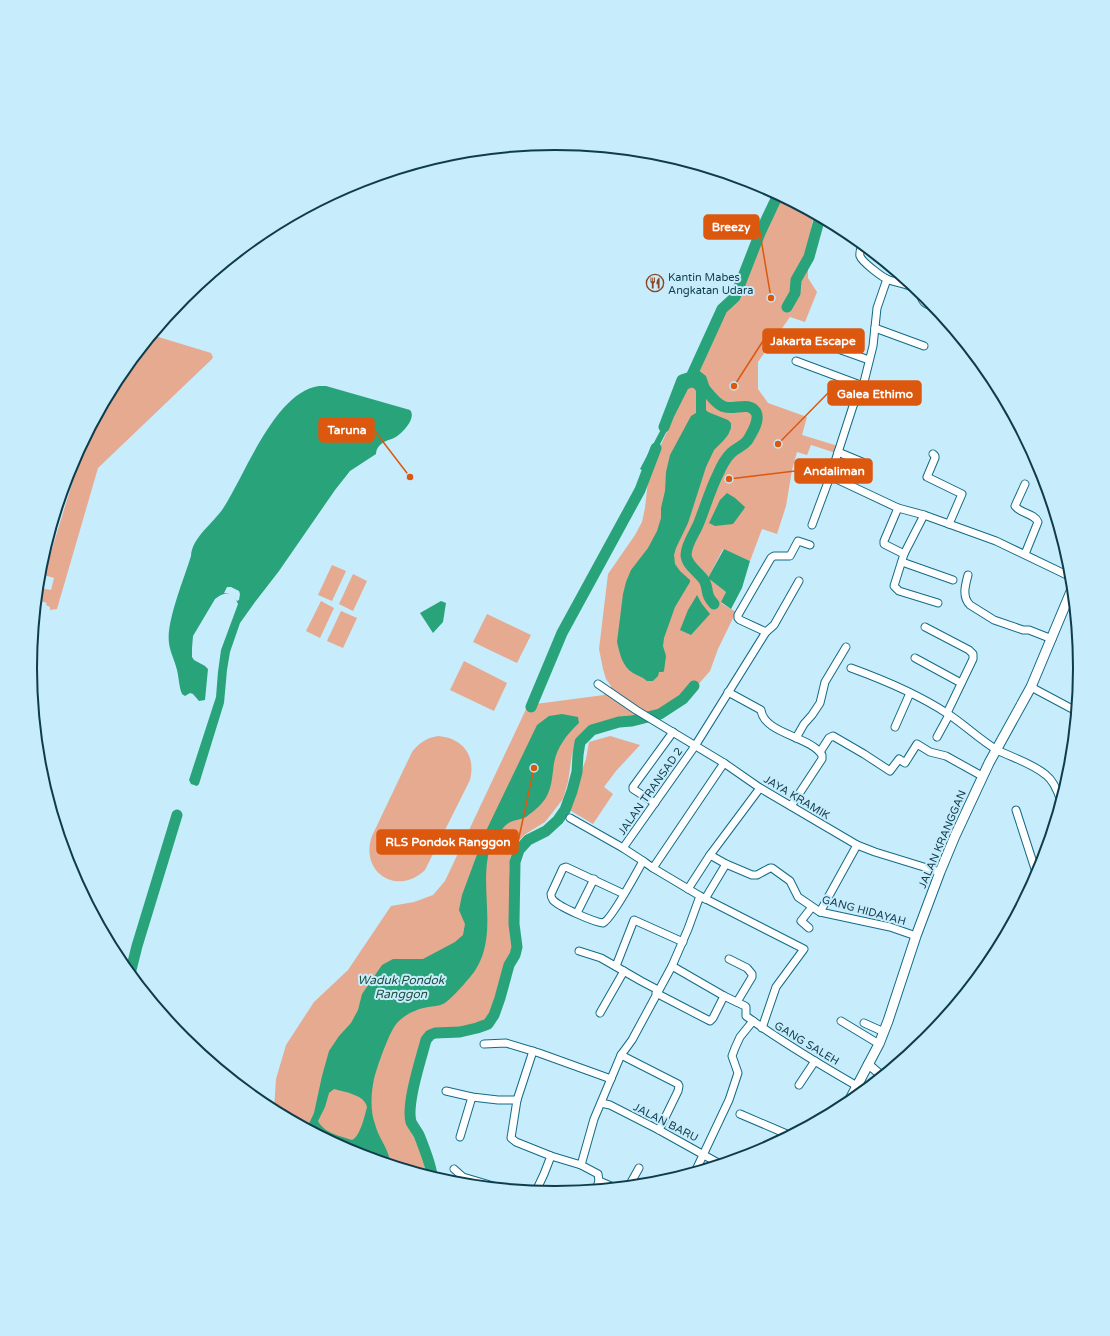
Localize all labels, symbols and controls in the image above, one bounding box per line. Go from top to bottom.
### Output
callout: Breezy [704,215,759,239]
text: Breezy [712,220,751,235]
place label: Kantin Mabes Angkatan Udara [668,271,753,297]
restaurant icon: Kantin Mabes Angkatan Udara [645,273,665,293]
callout: Jakarta Escape [763,329,864,353]
text: Jakarta Escape [769,334,856,349]
callout: Galea Ethimo [828,381,921,405]
text: Galea Ethimo [837,387,913,401]
callout: Taruna [319,418,374,442]
text: Taruna [326,423,367,437]
callout: Andaliman [795,459,872,483]
text: Andaliman [803,464,865,478]
street label: JALAN TRANSAD 2 [615,745,686,838]
street label: JAYA KRAMIK [761,773,833,823]
street label: JALAN KRANGGAN [916,788,969,890]
callout: RLS Pondok Ranggon [377,830,518,854]
text: RLS Pondok Ranggon [385,835,511,850]
street label: GANG HIDAYAH [820,893,907,928]
water label: Waduk Pondok Ranggon [358,973,446,1001]
street label: GANG SALEH [772,1019,841,1068]
street label: JALAN BARU [631,1100,701,1144]

